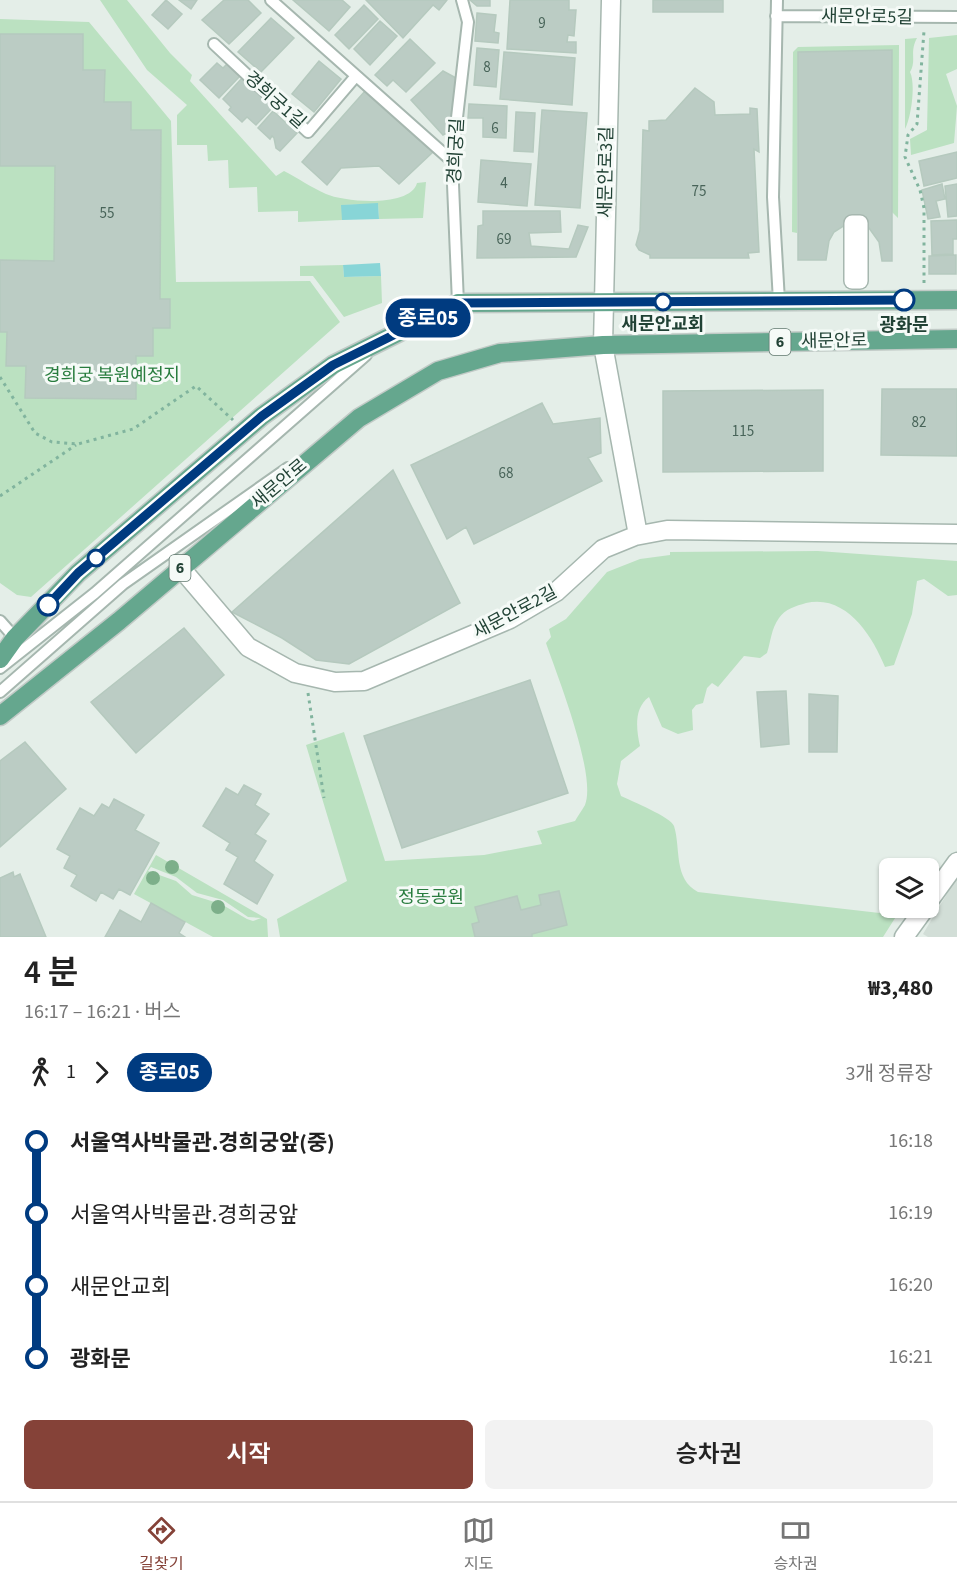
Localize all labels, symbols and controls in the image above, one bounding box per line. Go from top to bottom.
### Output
street label: 새문안로5길 [821,4,913,30]
house number: 9 [538,13,546,34]
house number: 8 [483,57,491,78]
street label: 경희궁1길 [239,66,311,134]
street label: 경희궁길 [442,117,470,185]
house number: 6 [491,118,499,139]
street label: 새문안로3길 [593,126,619,218]
house number: 4 [500,173,508,194]
house number: 75 [692,181,706,202]
house number: 55 [100,203,114,224]
house number: 69 [497,229,511,250]
marker: 광화문 [893,289,915,311]
marker: 새문안교회 [654,293,672,311]
line badge: 종로05 [386,298,470,338]
text: 종로05 [398,303,458,333]
place label: 새문안교회 [622,312,704,337]
place label: 광화문 [879,313,929,338]
street label: 새문안로 [801,328,867,354]
road number: 6 [770,329,790,355]
park label: 경희궁 복원예정지 [44,363,180,388]
house number: 82 [912,412,926,433]
house number: 115 [732,421,754,442]
street label: 새문안로 [246,453,312,515]
house number: 68 [499,463,513,484]
unlabelled marker [87,549,105,567]
road number: 6 [170,555,190,581]
street label: 새문안로2길 [469,579,561,645]
unlabelled marker [37,594,59,616]
map controls [879,858,939,918]
button: layers [879,858,939,918]
park label: 정동공원 [398,885,464,910]
text: 4 분 [24,949,78,996]
text: ₩3,480 [868,972,933,1004]
text: 16:17 – 16:21 · 버스 [24,998,181,1026]
icon: walk [24,1056,57,1089]
icon: forward [85,1056,118,1089]
text: 종로05 [139,1057,200,1087]
text: 1 [66,1058,76,1086]
text: 3개 정류장 [845,1060,933,1088]
text: 서울역사박물관.경희궁앞(중) [70,1127,335,1159]
text: 16:18 [888,1127,933,1155]
text: 서울역사박물관.경희궁앞 [70,1199,298,1231]
text: 16:19 [888,1199,933,1227]
text: 새문안교회 [70,1271,171,1303]
text: 16:20 [888,1271,933,1299]
text: 광화문 [70,1343,131,1375]
text: 16:21 [888,1343,933,1371]
button: 시작 [24,1420,473,1489]
button: 승차권 [485,1420,933,1489]
tab: 길찾기 [139,1514,183,1575]
tab: 지도 [462,1514,495,1575]
tab: 승차권 [774,1514,818,1575]

